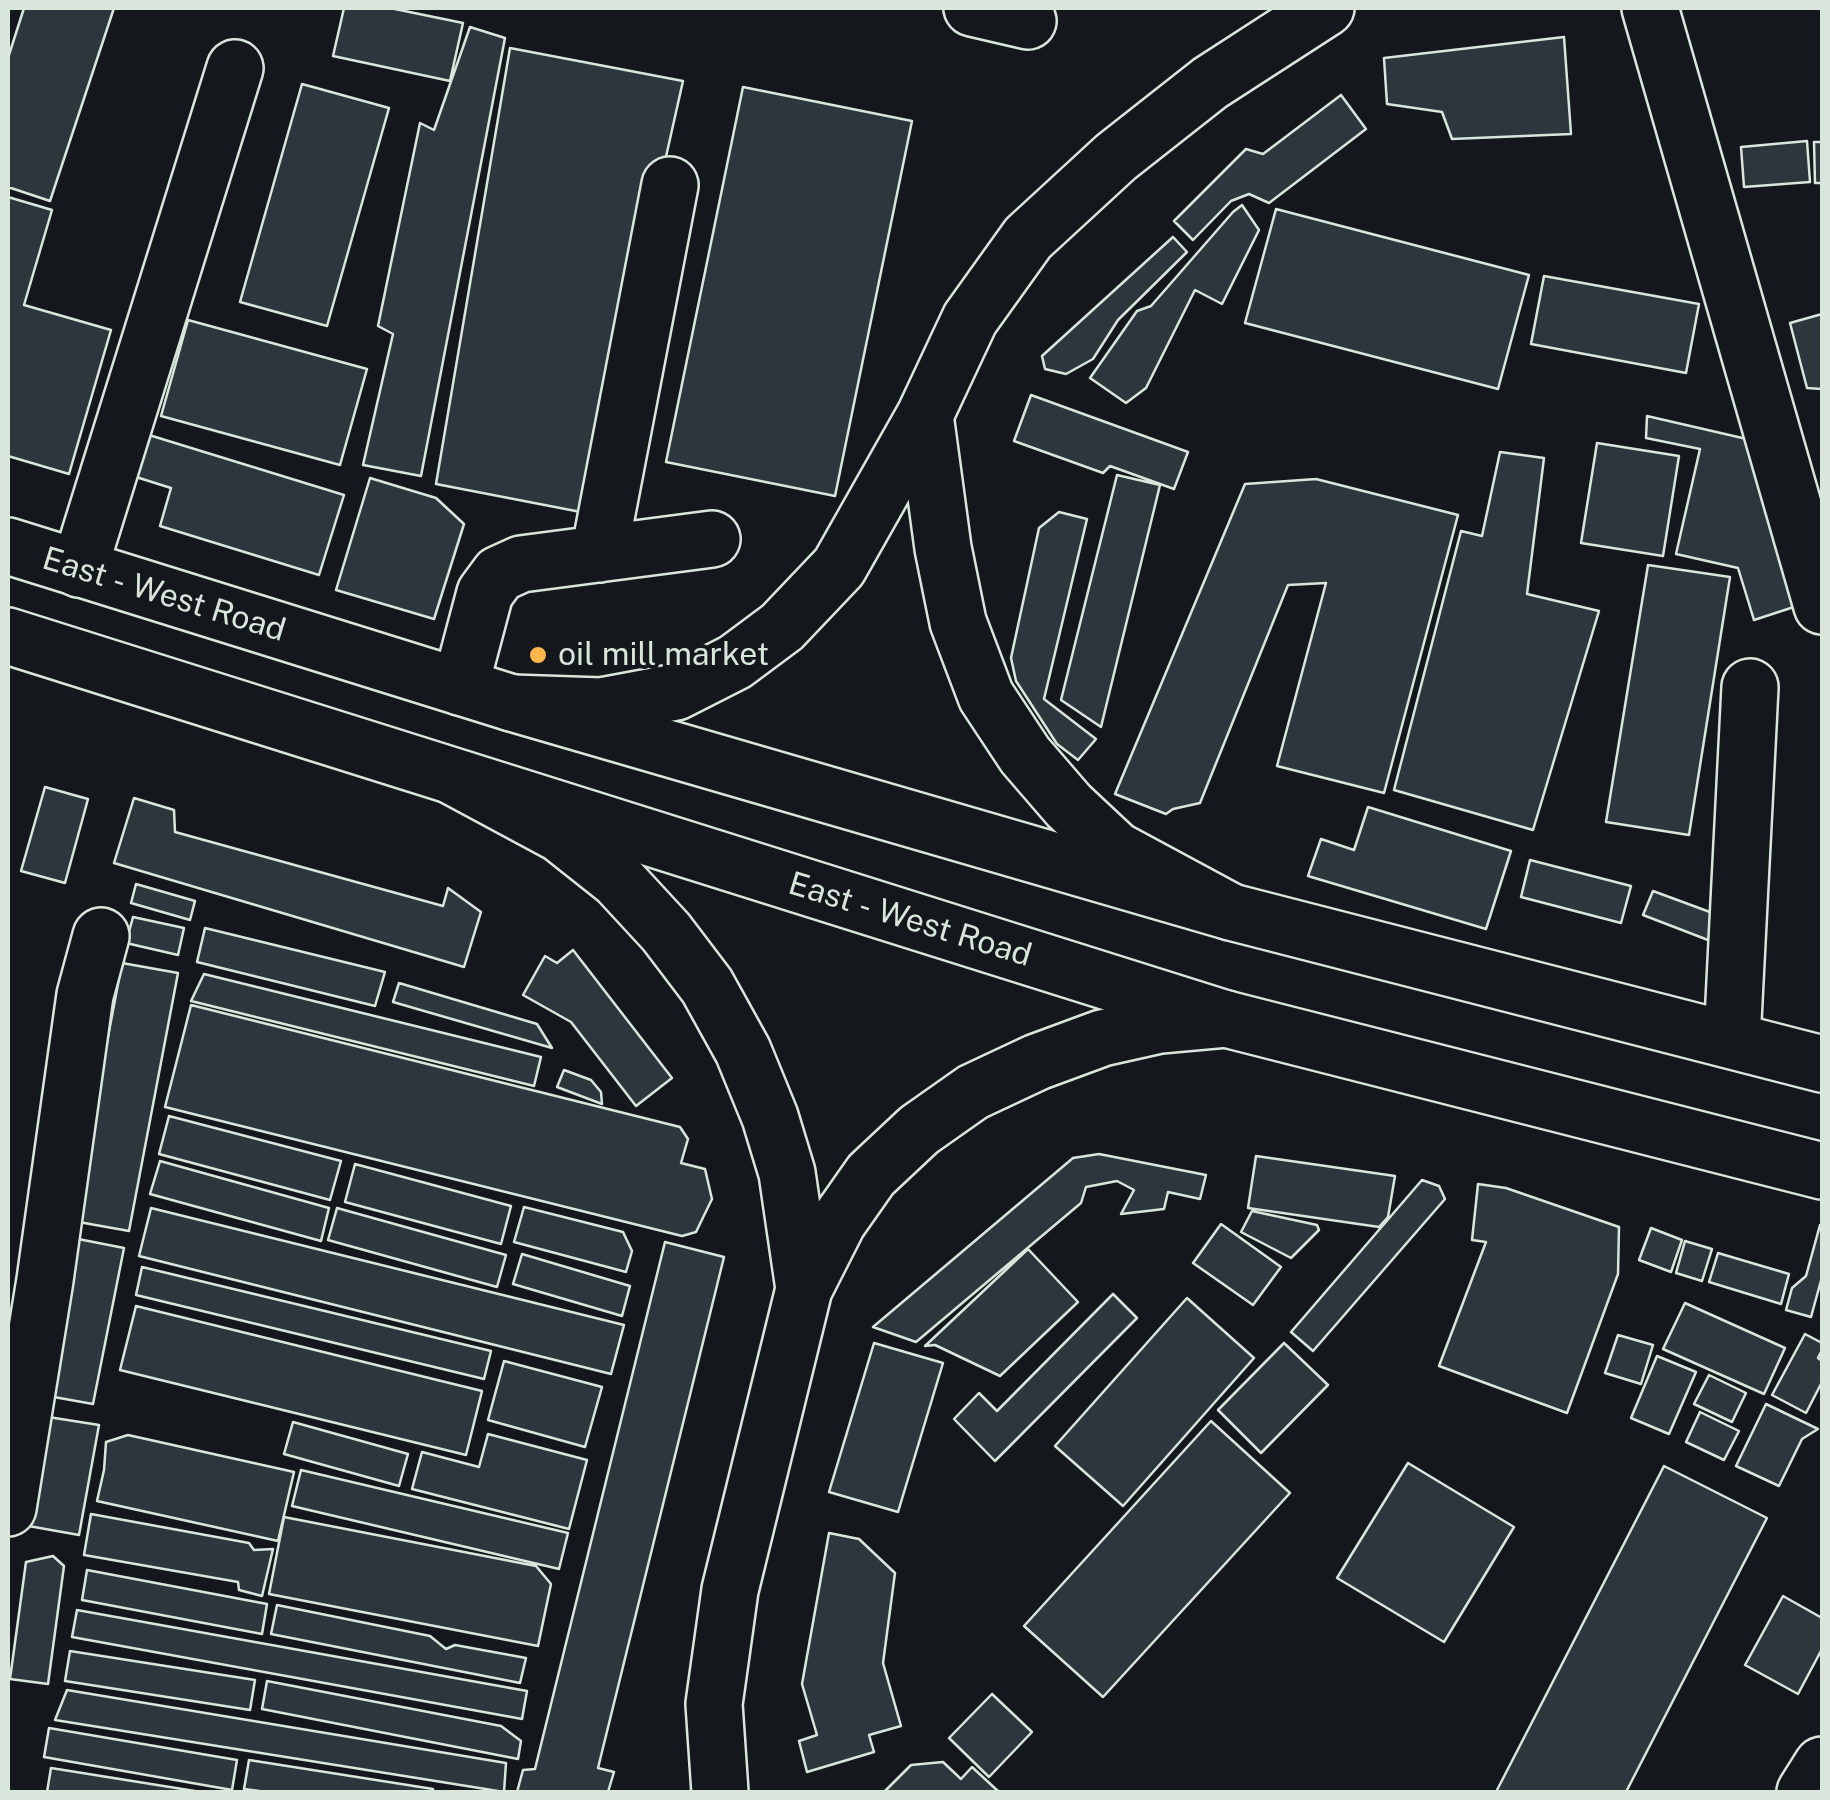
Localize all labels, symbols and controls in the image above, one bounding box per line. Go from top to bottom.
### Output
street label: East - West Road [38,540,290,650]
place label: oil mill market [558,636,769,674]
marker: oil mill market [527,644,549,666]
street label: East - West Road [784,865,1036,975]

